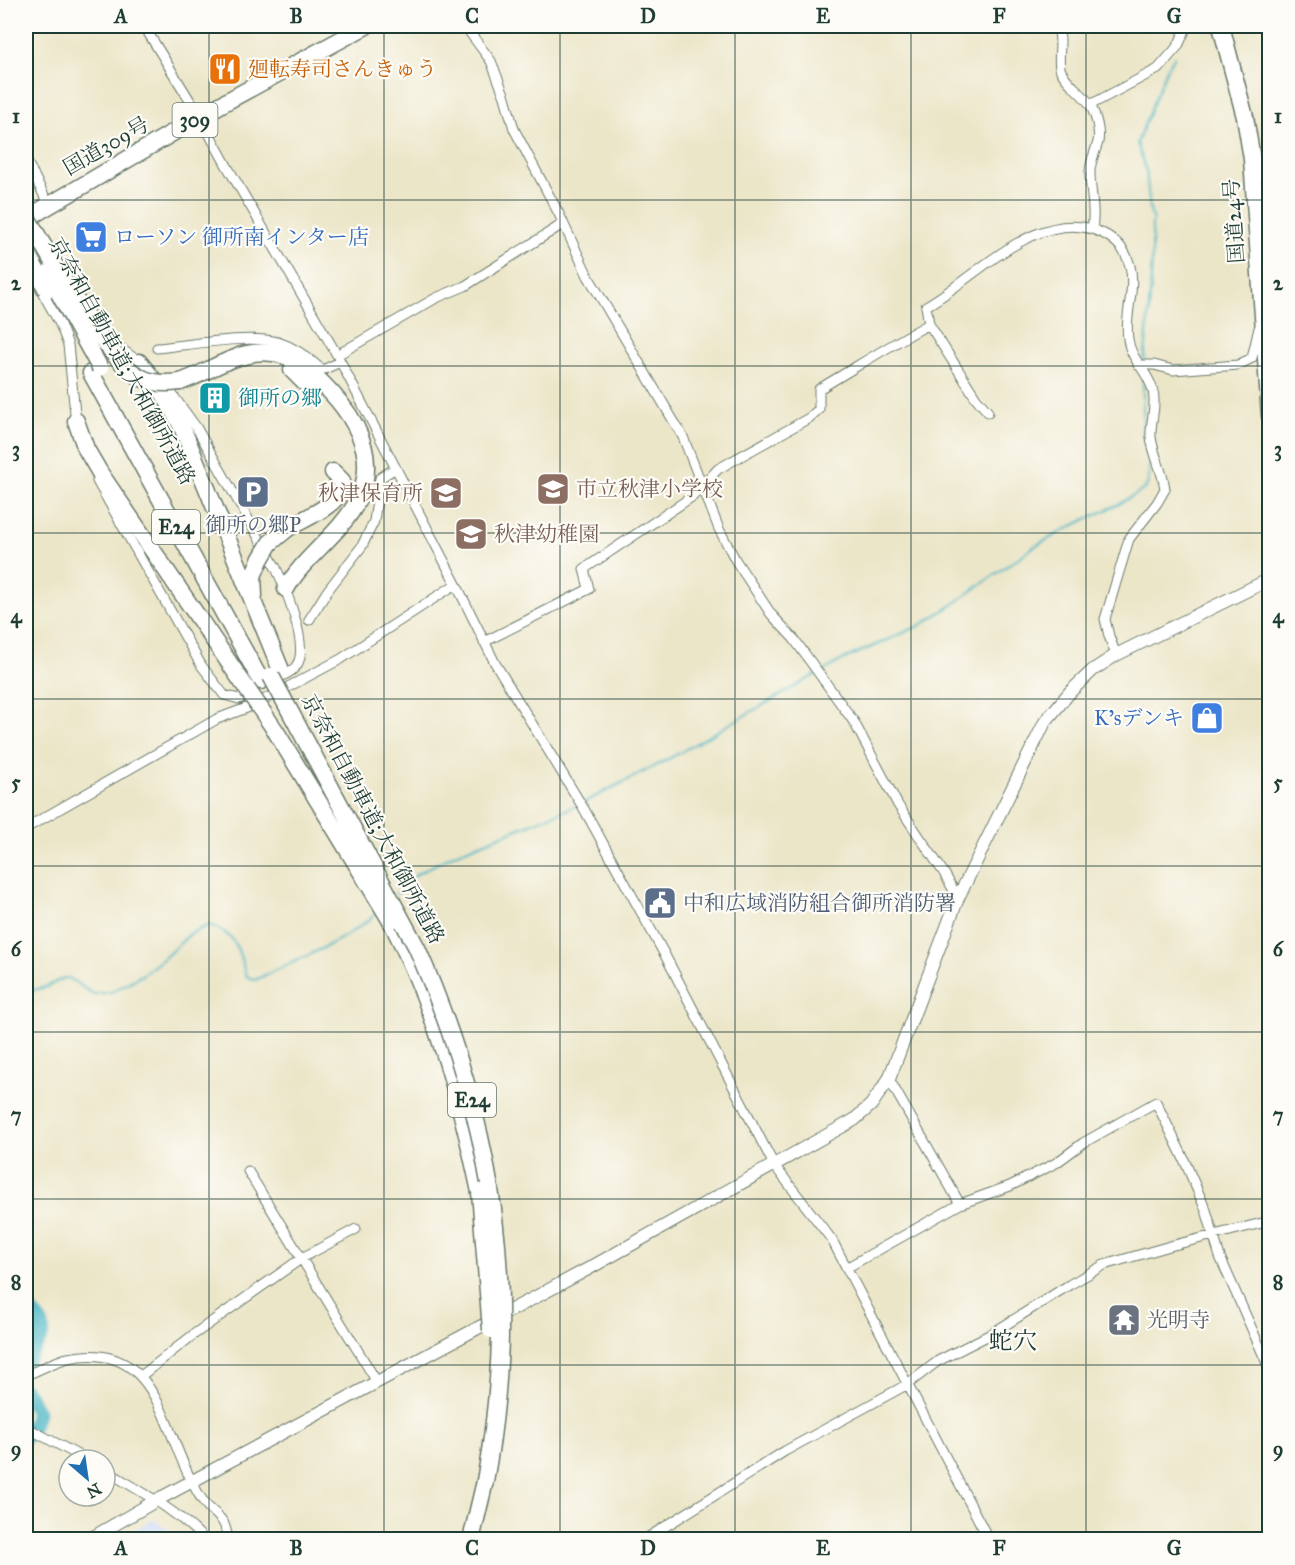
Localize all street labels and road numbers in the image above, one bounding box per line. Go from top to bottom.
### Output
road number: 309 [172,103,218,137]
street label: 国道309号 [58,111,154,181]
street label: 国道24号 [1218,178,1250,264]
street label: 京奈和自動車道;大和御所道路 [43,233,201,489]
road number: E24 [152,510,200,544]
street label: 京奈和自動車道;大和御所道路 [296,690,450,948]
road number: E24 [448,1083,496,1117]

